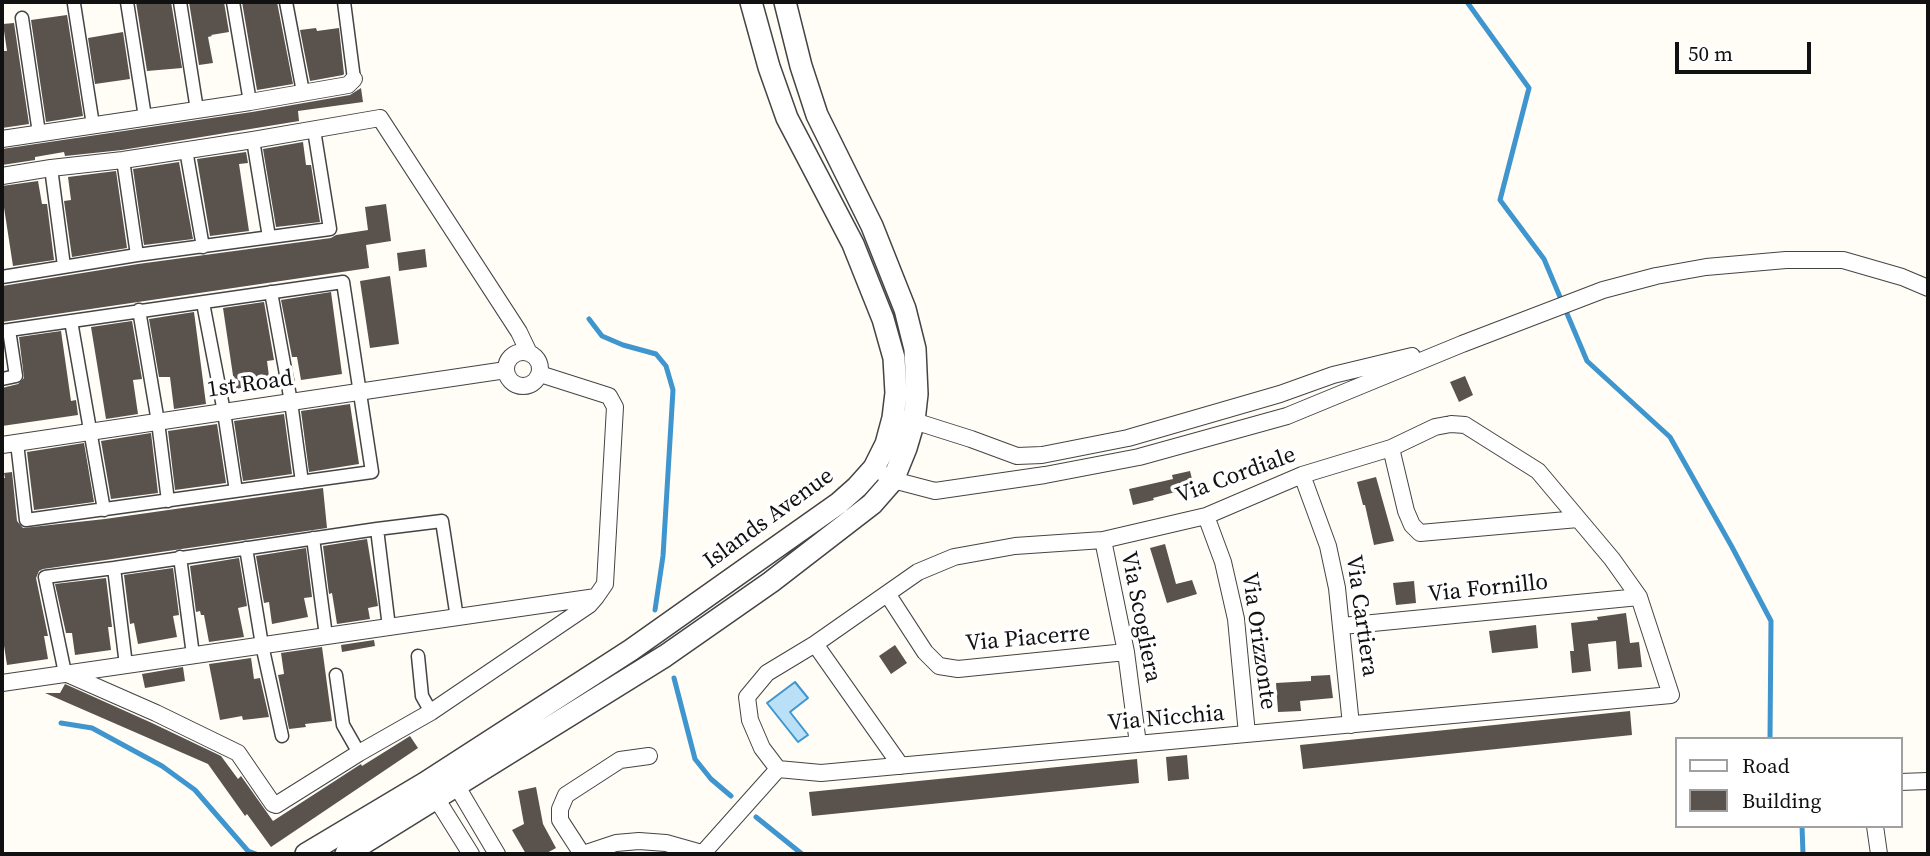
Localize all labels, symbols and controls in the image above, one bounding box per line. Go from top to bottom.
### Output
scale bar [1678,28,1814,72]
text: 50 m [1688,39,1733,68]
street label: 1st Road [205,365,295,405]
street label: Via Cordiale [1172,442,1300,510]
street label: Islands Avenue [699,463,839,575]
street label: Via Scogliera [1114,549,1166,685]
street label: Via Cartiera [1339,554,1383,678]
street label: Via Fornillo [1427,569,1549,609]
street label: Via Orizzonte [1235,571,1281,711]
street label: Via Piacerre [965,620,1091,658]
street label: Via Nicchia [1106,700,1226,738]
legend [1674,737,1902,828]
text: Road [1742,751,1790,780]
text: Building [1742,786,1821,815]

